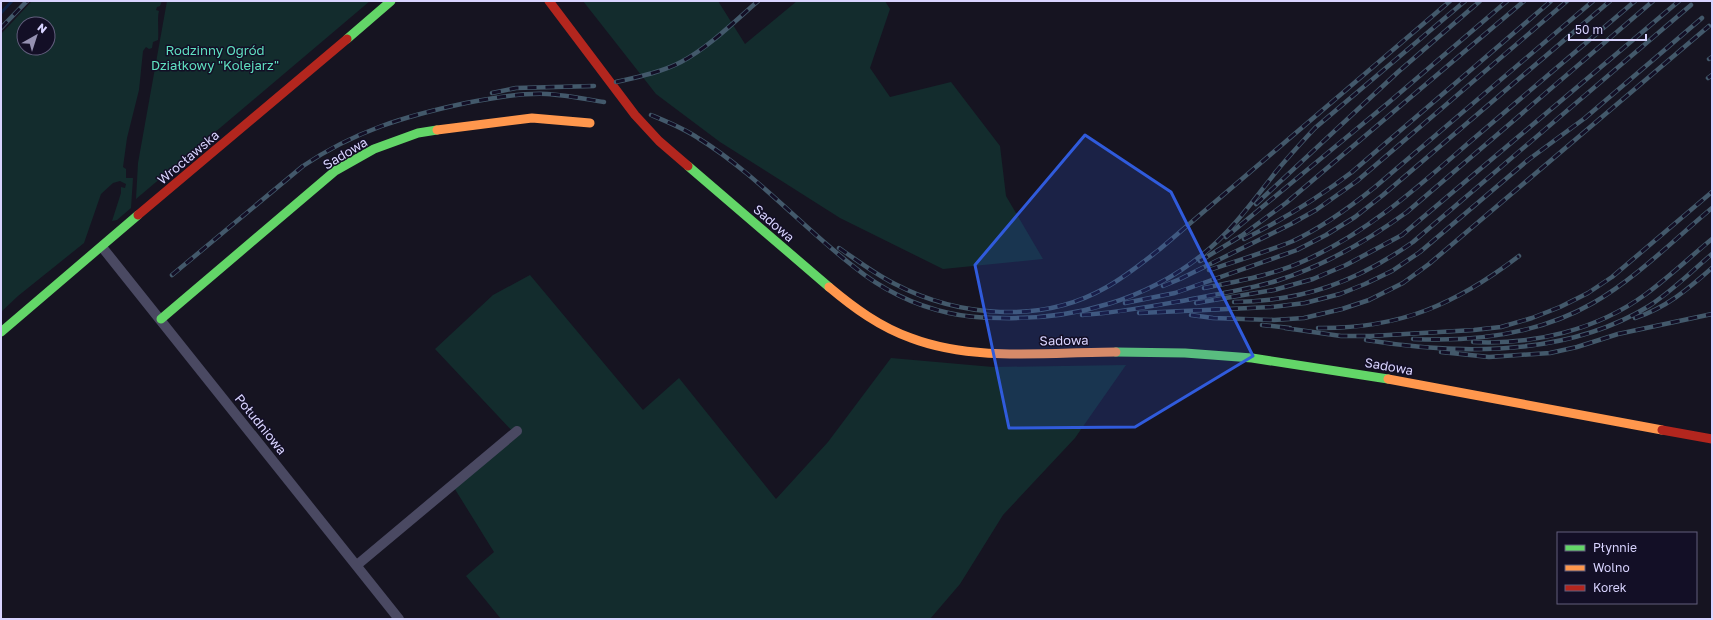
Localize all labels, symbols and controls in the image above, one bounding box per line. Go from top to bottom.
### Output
north arrow [16,16,56,56]
scale bar [1569,16,1646,42]
text: N [35,20,50,36]
text: 50 m [1575,22,1603,37]
park label: Rodzinny Ogród Działkowy "Kolejarz" [151,42,279,73]
street label: Wrocławska [154,127,222,187]
street label: Sadowa [320,134,370,172]
street label: Sadowa [750,201,798,245]
street label: Sadowa [1039,332,1089,348]
street label: Sadowa [1364,354,1414,378]
street label: Południowa [232,390,290,458]
legend [1557,532,1697,604]
text: Płynnie [1593,540,1637,555]
text: Wolno [1593,560,1630,575]
text: Korek [1593,580,1627,595]

